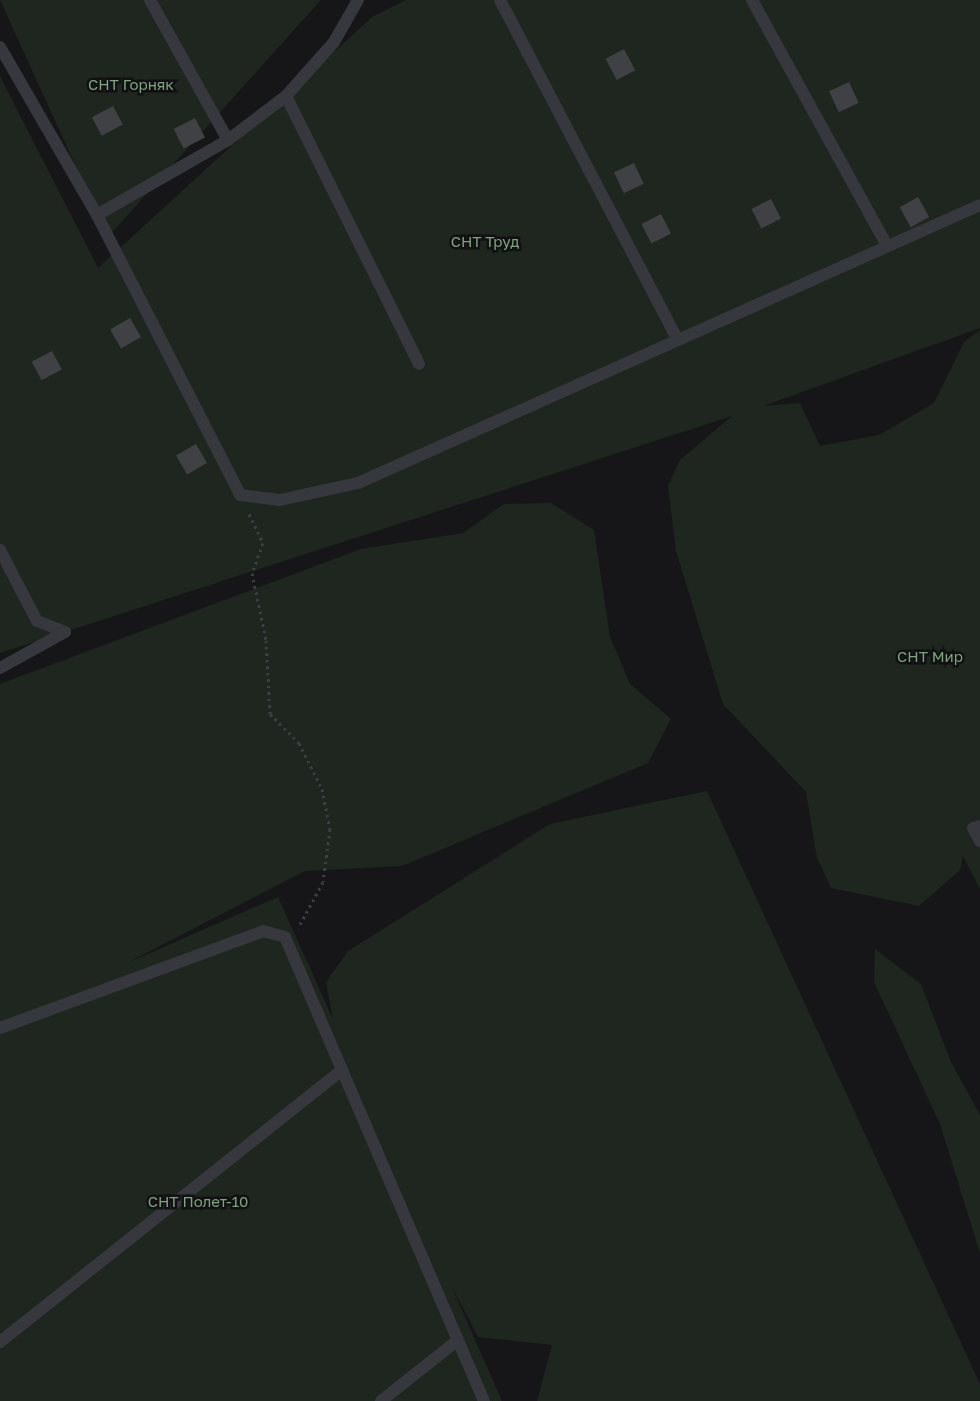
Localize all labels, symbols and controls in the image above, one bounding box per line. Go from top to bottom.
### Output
park label: СНТ Горняк [88,76,174,94]
park label: СНТ Труд [451,233,519,251]
park label: СНТ Мир [897,648,963,666]
park label: СНТ Полет-10 [148,1193,248,1211]

